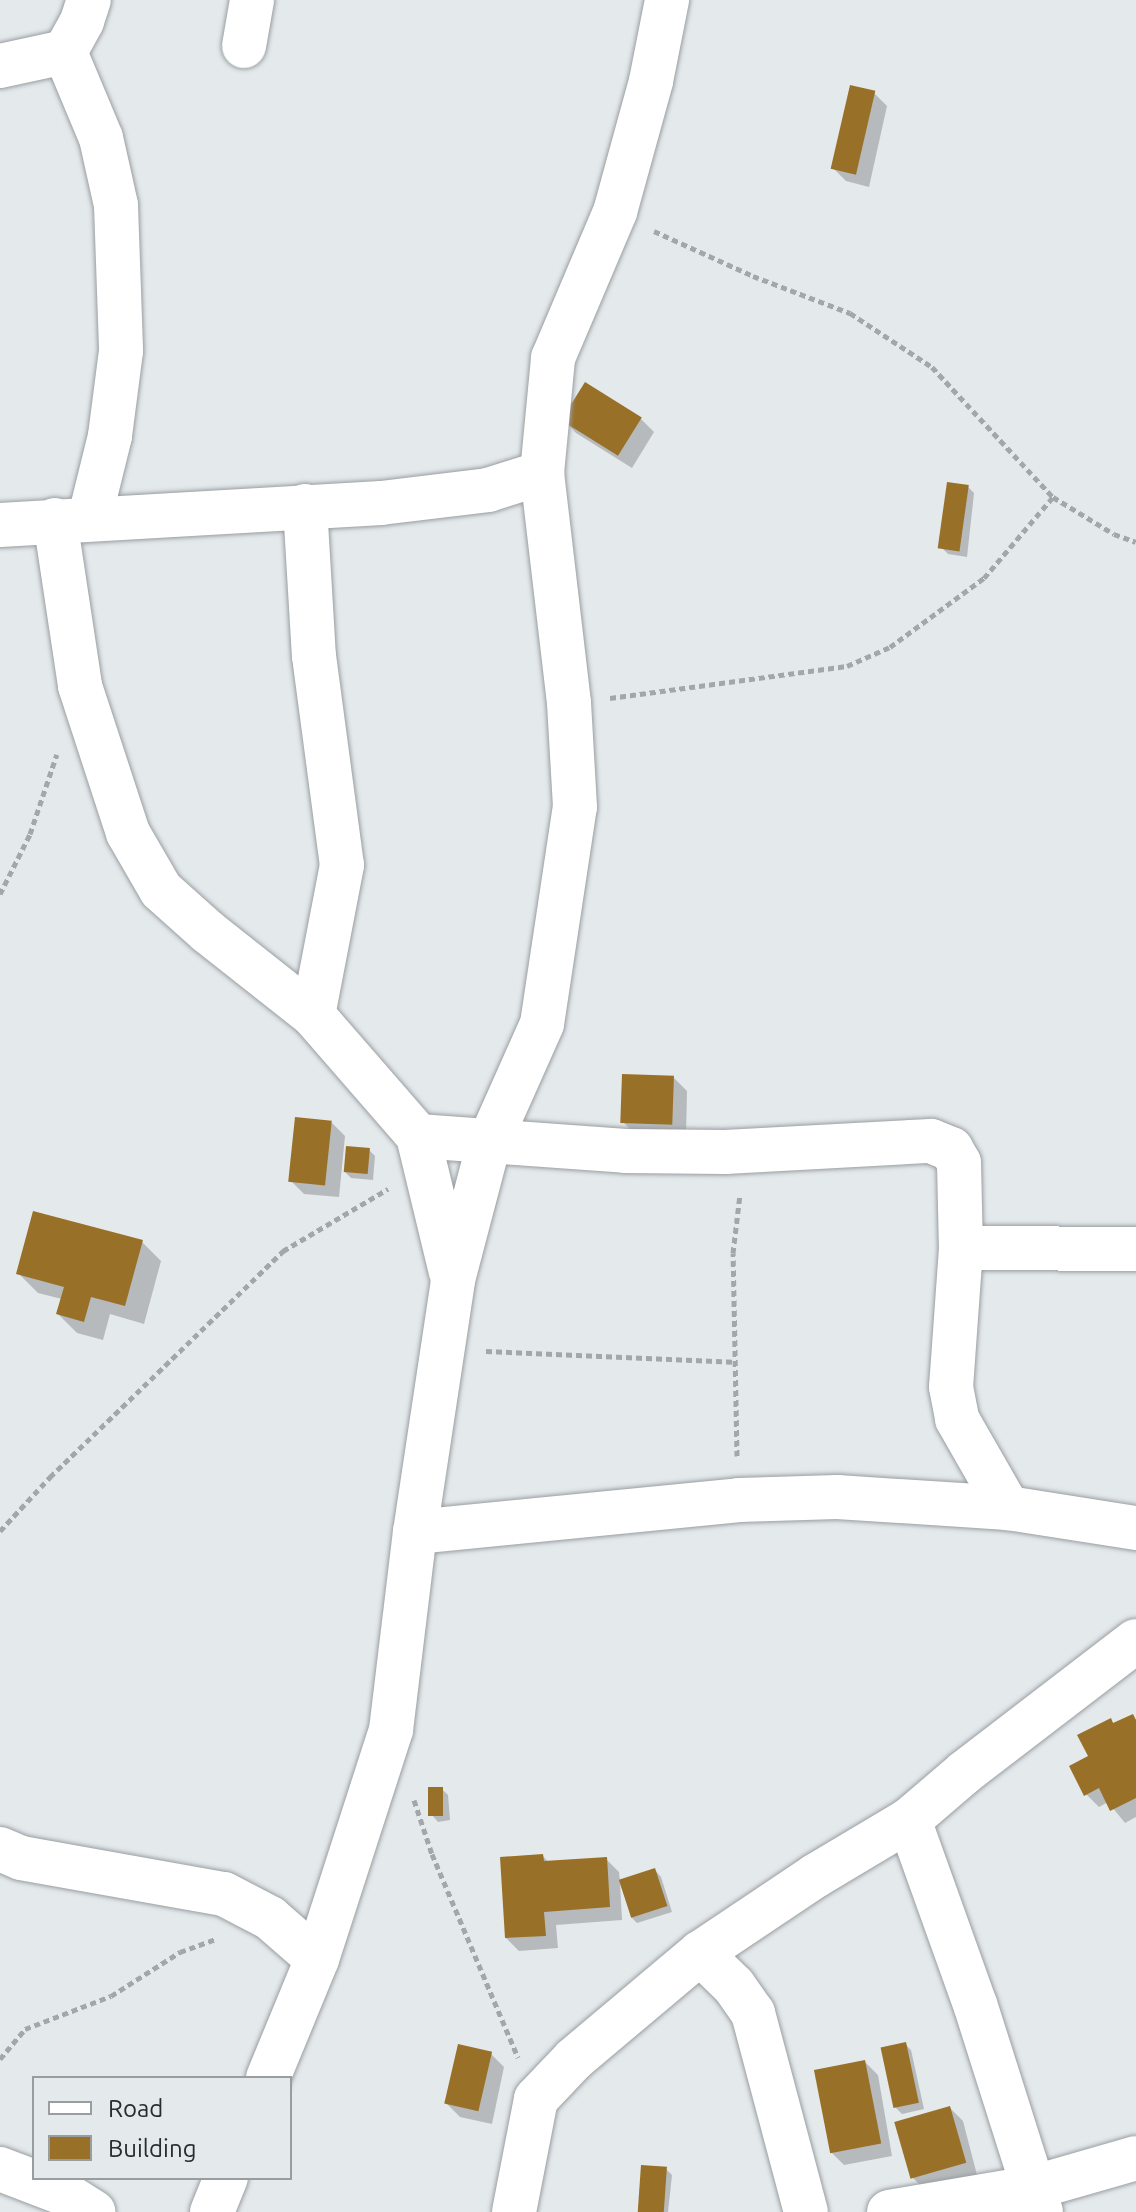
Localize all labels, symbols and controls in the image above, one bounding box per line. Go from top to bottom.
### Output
legend [32,2076,292,2180]
text: Road [108,2095,163,2122]
text: Building [108,2135,196,2162]

